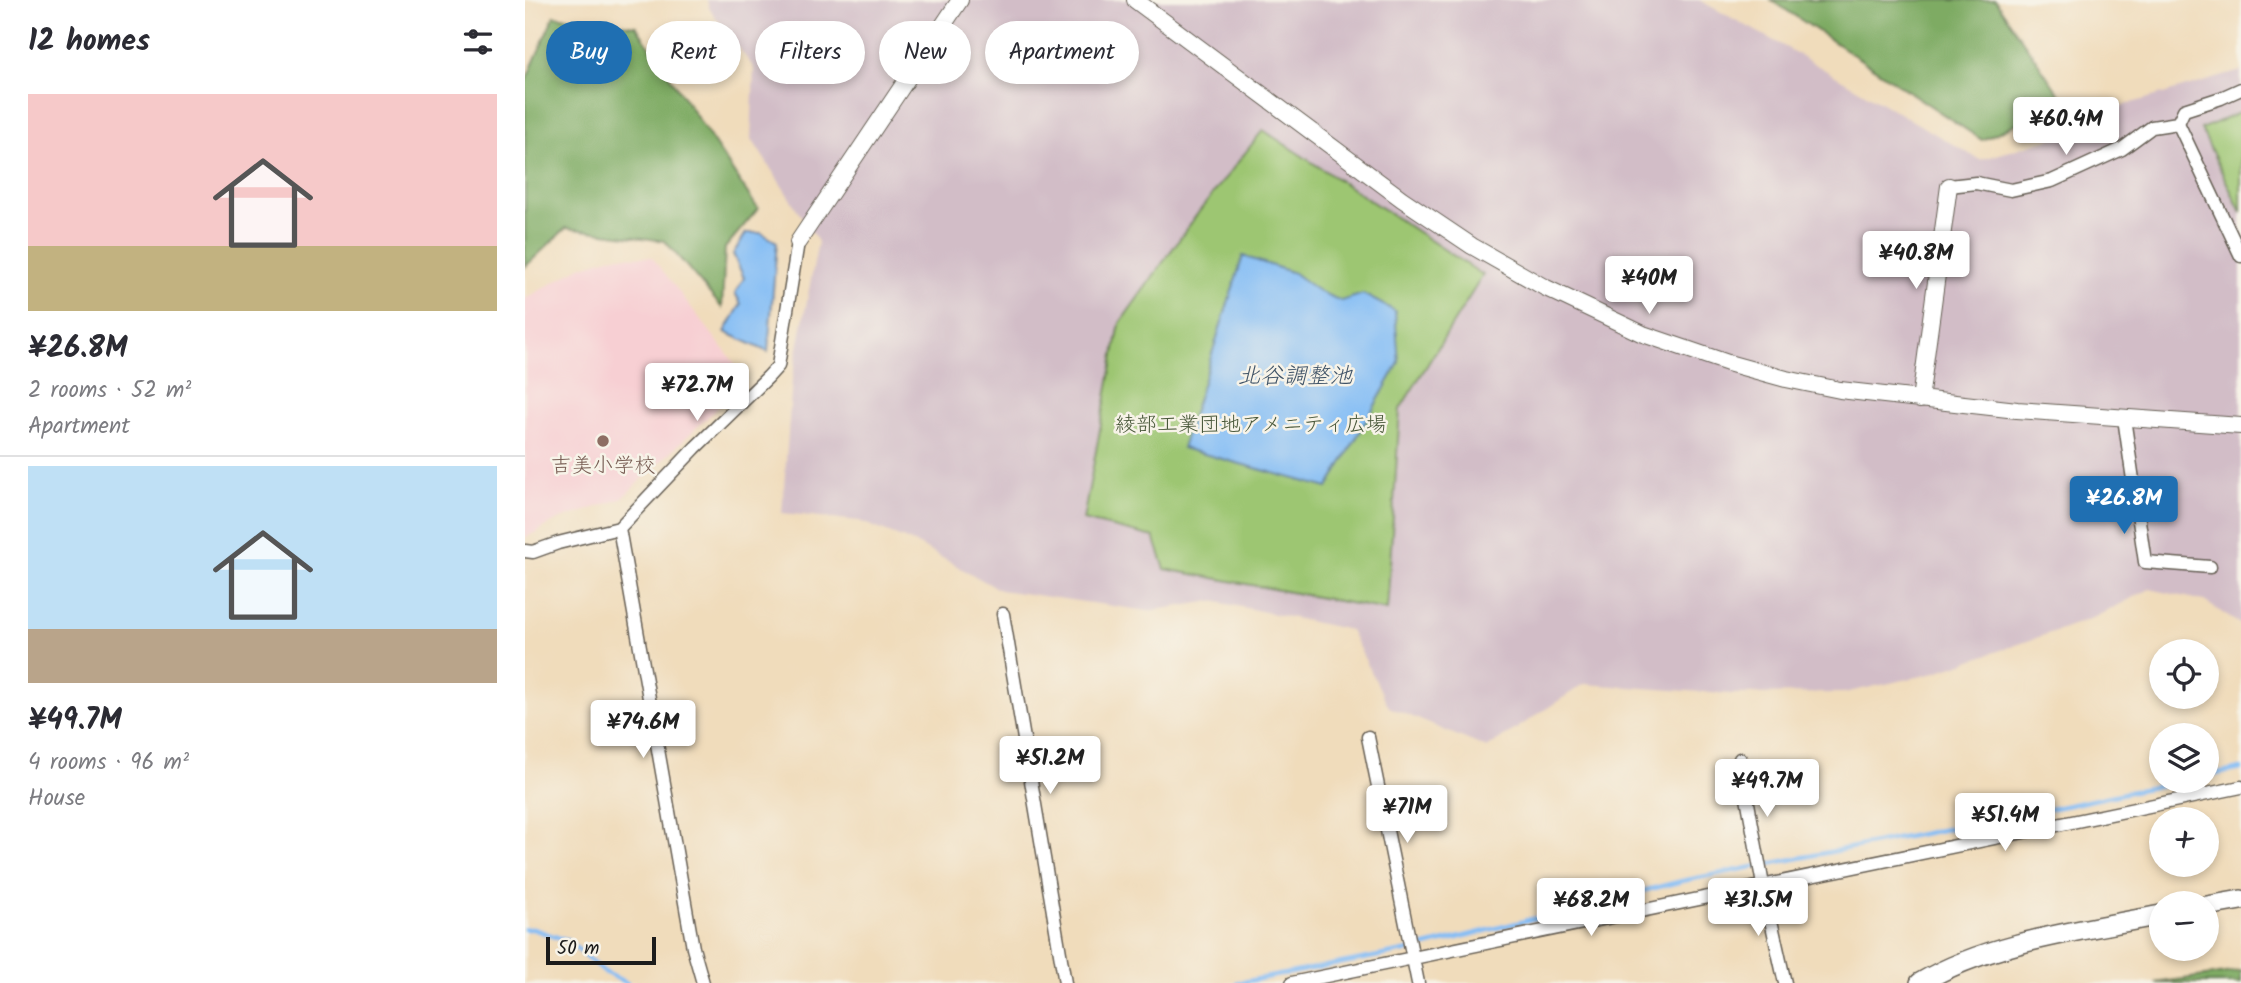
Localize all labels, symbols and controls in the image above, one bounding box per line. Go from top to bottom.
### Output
text: 12 homes [28,18,150,66]
chip: Buy [546,21,632,84]
chip: Rent [646,21,741,84]
chip: Filters [755,21,865,84]
chip: New [879,21,971,84]
chip: Apartment [985,21,1139,84]
icon: filters [459,23,497,61]
pin: ¥60.4M [2009,97,2123,157]
text: ¥60.4M [2029,102,2103,138]
icon: home [200,140,326,266]
pin: ¥40.8M [1859,232,1973,291]
text: ¥40.8M [1879,236,1953,272]
pin: ¥40M [1608,256,1690,316]
text: ¥40M [1621,261,1677,297]
text: ¥26.8M [28,325,128,373]
water label: 北谷調整池 [1238,359,1354,395]
pin: ¥72.7M [640,364,754,423]
text: ¥72.7M [661,368,733,404]
text: 2 rooms · 52 m² [28,373,191,409]
text: Apartment [28,409,130,445]
park label: 綾部工業団地アメニティ広場 [1115,409,1387,442]
marker: 吉美小学校 [595,433,611,449]
place label: 吉美小学校 [551,450,656,483]
pin: ¥26.8M [2067,476,2181,536]
text: ¥26.8M [2086,481,2162,517]
icon: home [200,512,326,638]
map controls [2149,639,2219,961]
button: locate [2149,639,2219,709]
text: ¥49.7M [28,697,122,745]
pin: ¥74.6M [586,700,700,760]
text: ¥74.6M [607,705,679,741]
button: layers [2149,723,2219,793]
pin: ¥51.2M [993,736,1107,796]
text: ¥51.2M [1016,741,1084,777]
text: 4 rooms · 96 m² [28,745,189,781]
pin: ¥49.7M [1710,760,1824,819]
text: ¥49.7M [1731,764,1803,800]
text: House [28,781,85,817]
pin: ¥71M [1366,786,1448,845]
text: ¥71M [1382,790,1432,826]
pin: ¥51.4M [1948,794,2062,853]
text: ¥51.4M [1971,798,2039,834]
button: + [2149,807,2219,877]
pin: ¥68.2M [1534,878,1648,938]
pin: ¥31.5M [1701,878,1815,938]
text: ¥68.2M [1553,883,1629,919]
text: ¥31.5M [1724,883,1792,919]
button: − [2149,891,2219,961]
scale bar [546,934,656,966]
text: 50 m [557,934,599,964]

